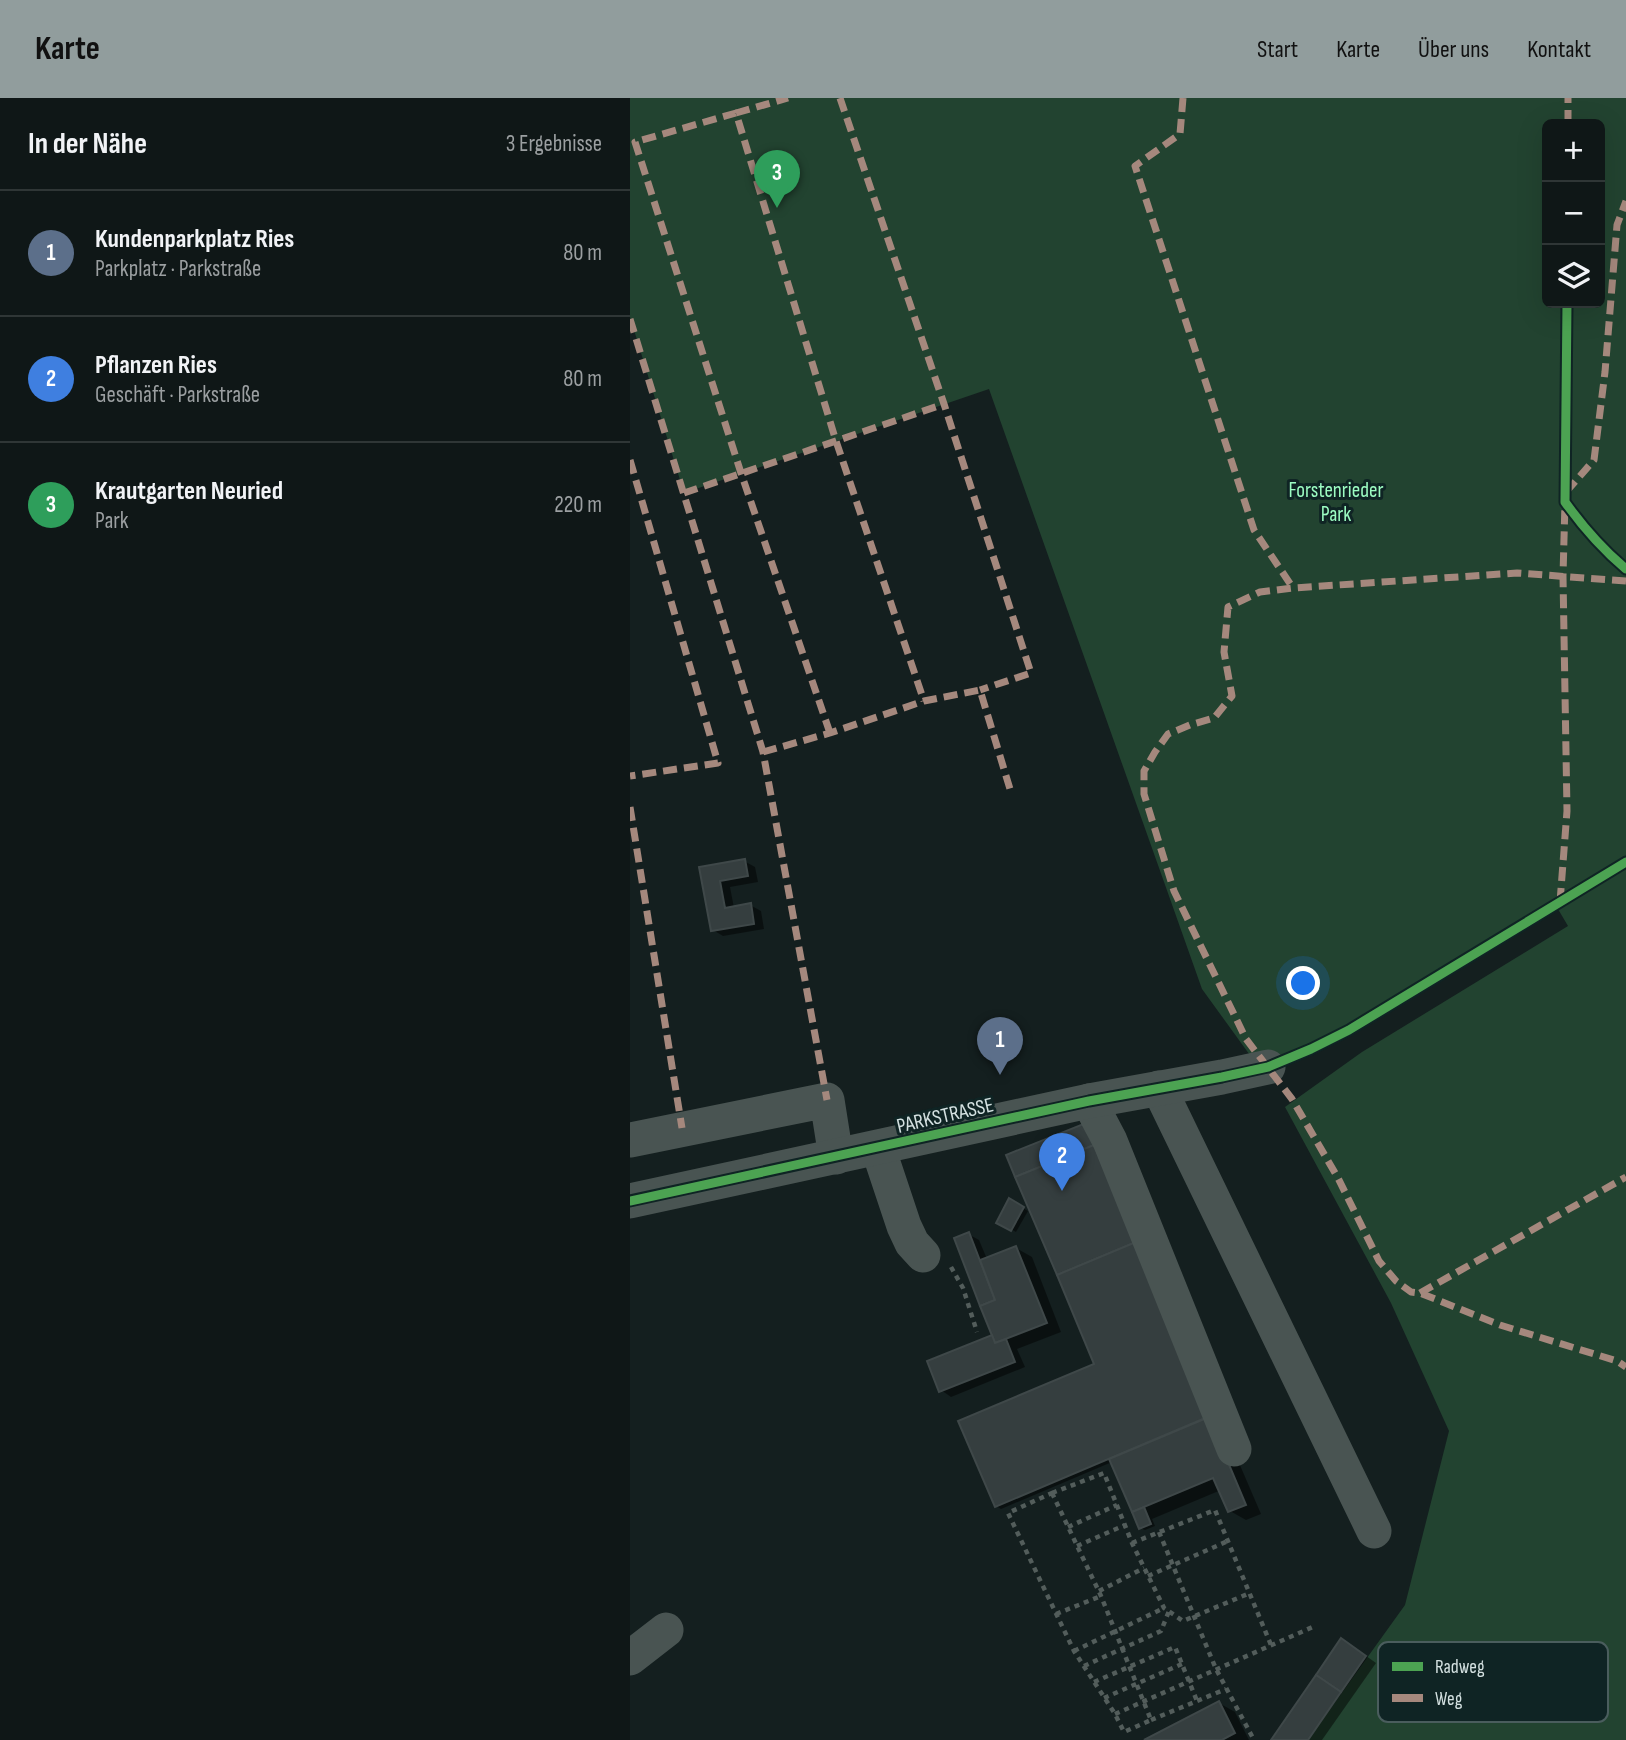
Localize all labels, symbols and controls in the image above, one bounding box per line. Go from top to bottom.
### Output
text: Karte [35,29,100,69]
text: Start [1257,35,1298,64]
text: Karte [1336,35,1380,64]
text: Über uns [1418,35,1489,64]
text: Kontakt [1527,35,1591,64]
map controls [1542,119,1605,308]
button: + [1542,119,1605,182]
text: In der Nähe [28,126,147,162]
text: 3 Ergebnisse [506,130,602,158]
pin: 3 [754,150,800,208]
button: − [1542,182,1605,245]
text: Kundenparkplatz Ries [95,224,294,255]
text: 1 [46,239,56,267]
text: 80 m [563,239,602,267]
button: layers [1542,245,1605,308]
text: Parkplatz · Parkstraße [95,255,261,283]
text: Pflanzen Ries [95,350,217,381]
text: 2 [46,365,56,393]
text: 80 m [563,365,602,393]
text: Geschäft · Parkstraße [95,381,260,409]
text: Krautgarten Neuried [95,476,283,507]
park label: Forstenrieder Park [1289,478,1383,527]
text: 3 [46,491,56,519]
text: 220 m [554,491,602,519]
text: Park [95,507,129,535]
your location [1286,966,1320,1000]
pin: 1 [977,1017,1023,1075]
street label: PARKSTRASSE [894,1092,996,1139]
pin: 2 [1039,1133,1085,1191]
legend [1378,1642,1608,1722]
text: Radweg [1435,1656,1485,1679]
text: Weg [1435,1688,1463,1711]

